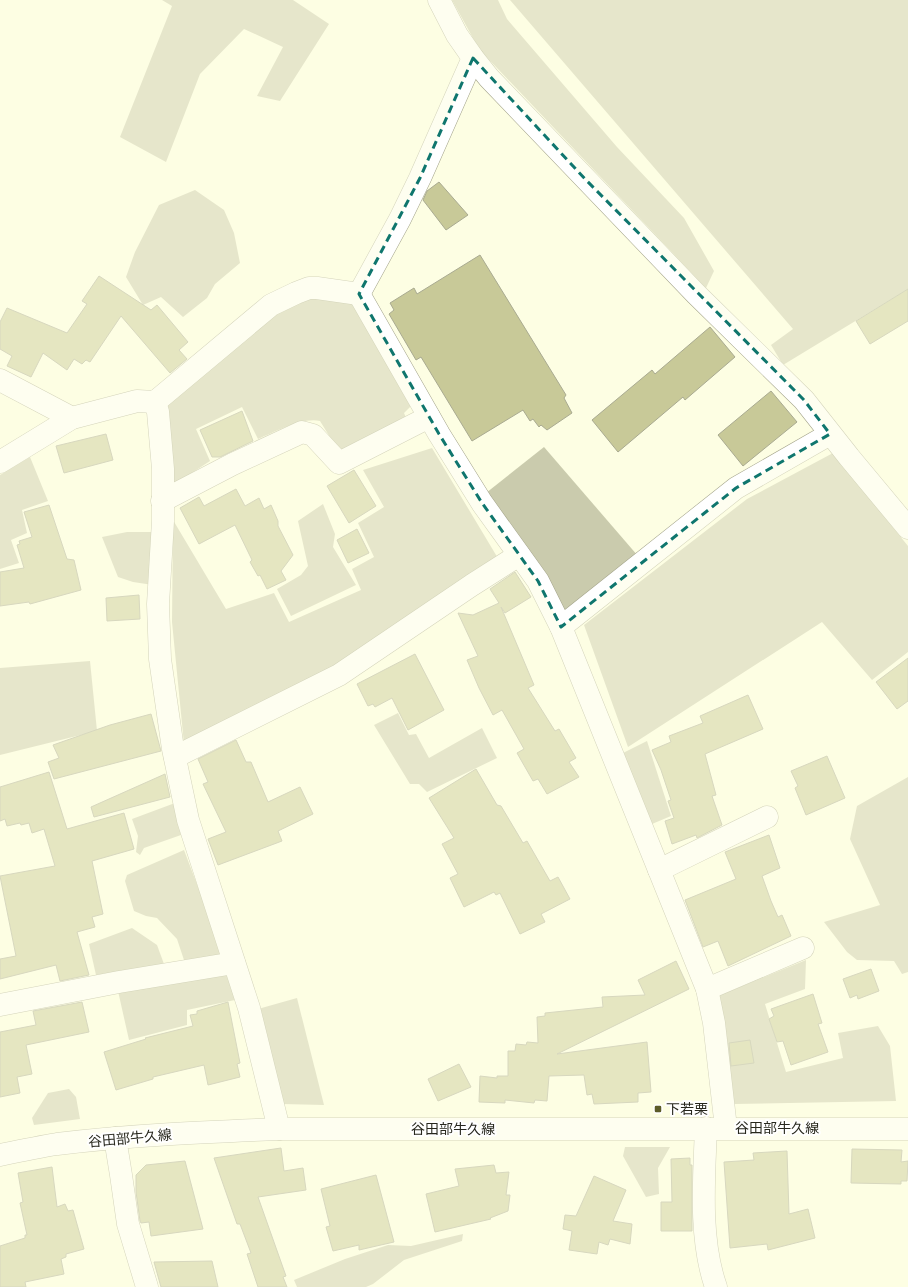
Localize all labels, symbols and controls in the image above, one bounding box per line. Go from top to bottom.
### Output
place label: 下若栗 [666,1099,708,1119]
marker: 下若栗 [653,1104,663,1114]
street label: 谷田部牛久線 [735,1118,819,1138]
street label: 谷田部牛久線 [411,1119,495,1139]
street label: 谷田部牛久線 [87,1124,173,1152]

